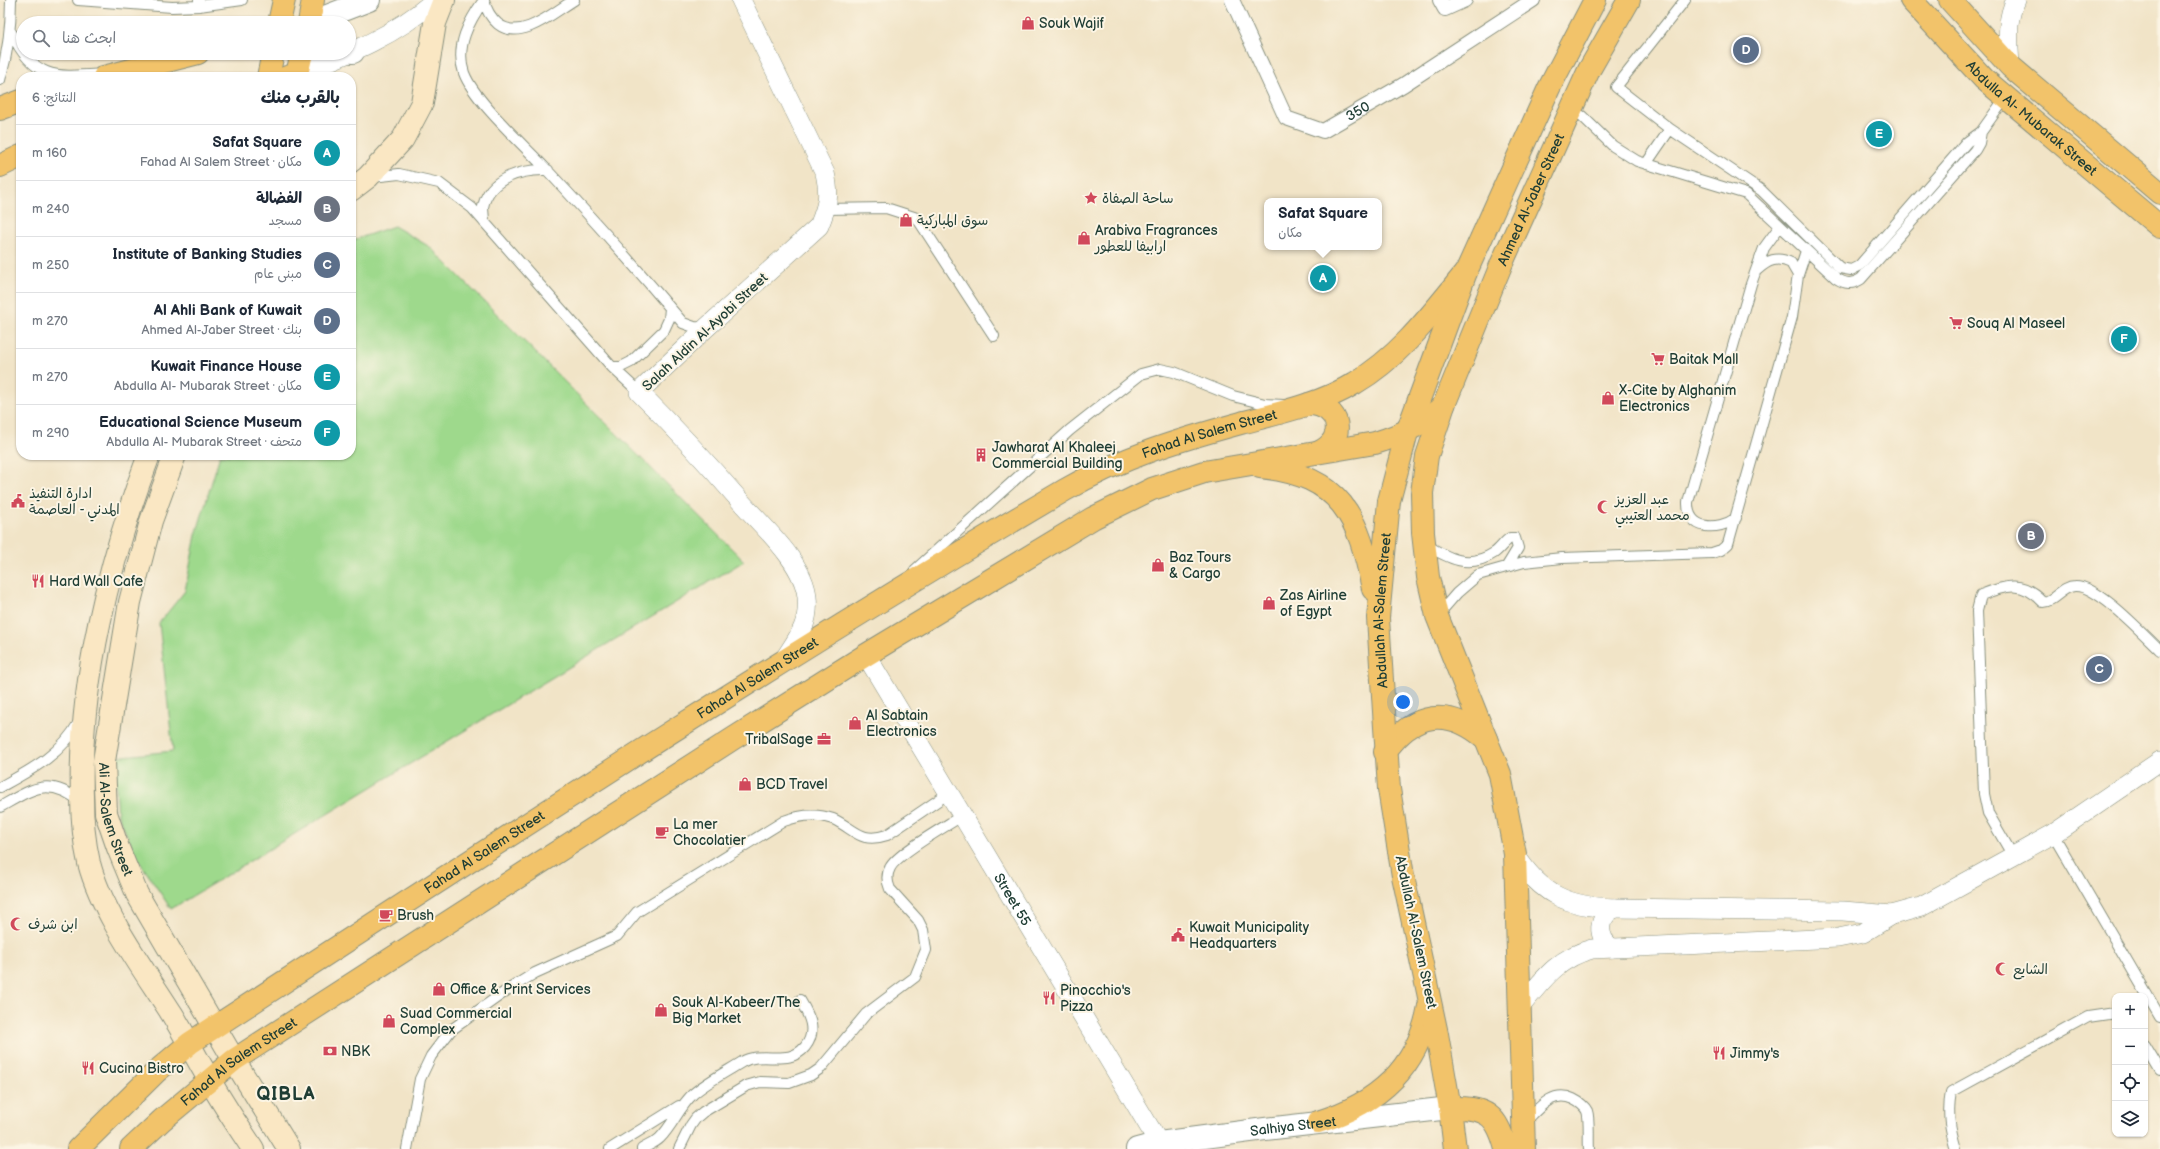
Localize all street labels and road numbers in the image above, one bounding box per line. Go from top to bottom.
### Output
street label: Abdulla Al- Mubarak Street [1963,57,2101,179]
street label: 350 [1343,97,1373,125]
street label: Ahmed Al-Jaber Street [1493,130,1568,268]
street label: Salah Aldin Al-Ayobi Street [639,269,772,395]
street label: Fahad Al Salem Street [1139,405,1279,462]
street label: Abdullah Al-Salem Street [1369,531,1395,689]
street label: Fahad Al Salem Street [693,633,822,722]
street label: Ali Al-Salem Street [96,762,137,879]
street label: Fahad Al Salem Street [421,806,548,897]
street label: Abdullah Al-Salem Street [1391,854,1441,1011]
street label: Street 55 [990,870,1035,929]
street label: Fahad Al Salem Street [177,1013,300,1110]
street label: Salhiya Street [1249,1112,1338,1139]

